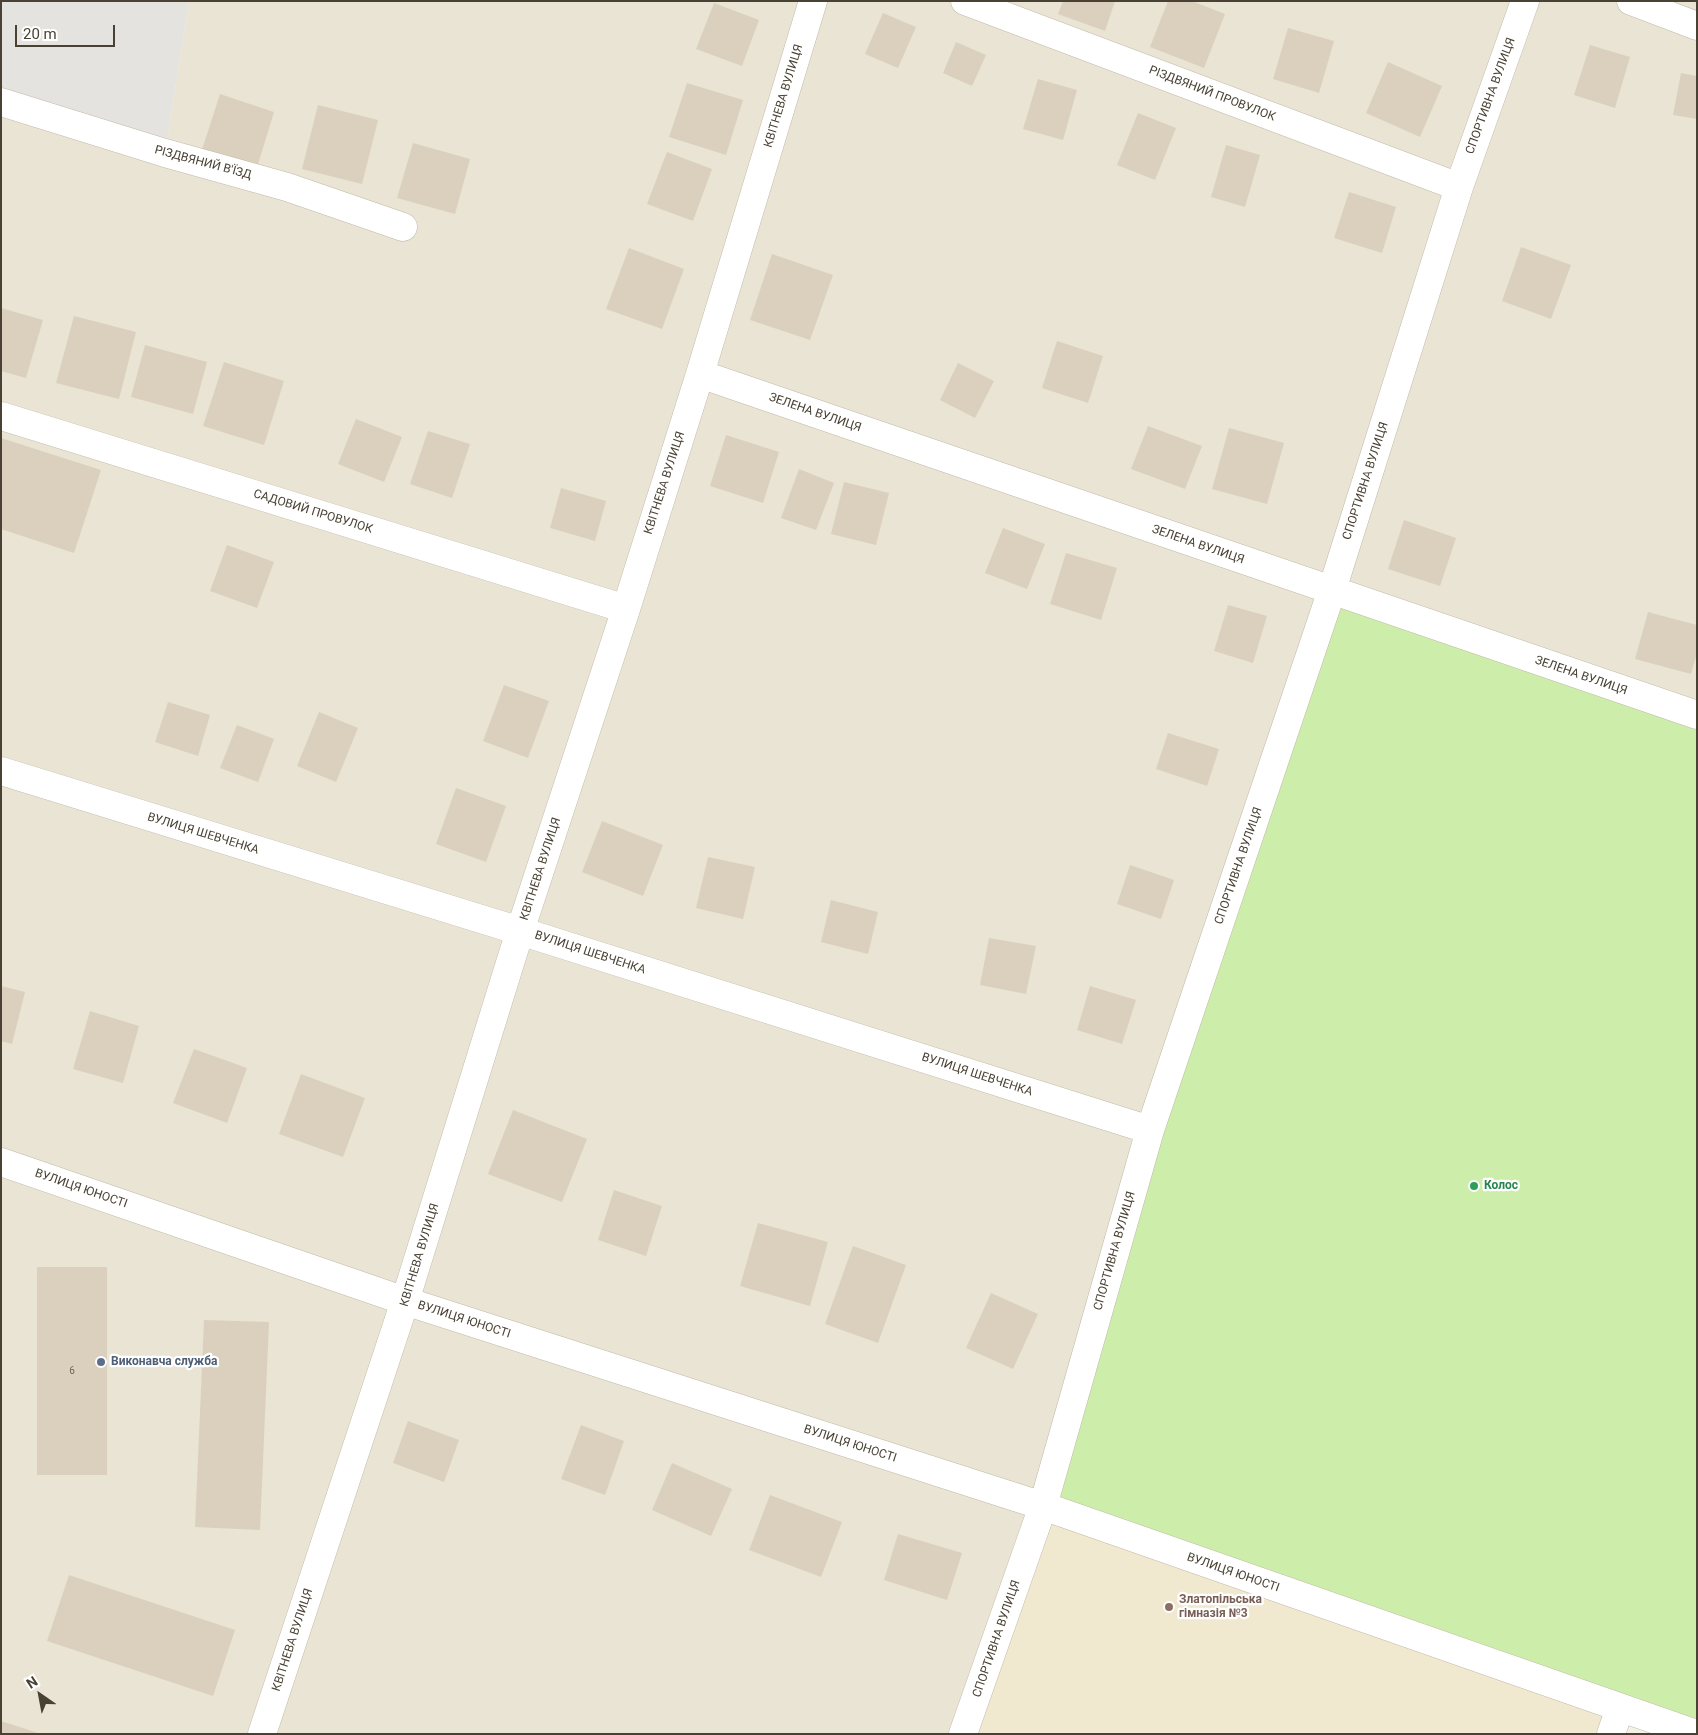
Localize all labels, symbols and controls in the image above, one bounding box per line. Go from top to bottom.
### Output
scale bar [18,15,118,47]
text: 20 m [23,25,57,43]
street label: СПОРТИВНА ВУЛИЦЯ [1463,36,1519,156]
street label: КВІТНЕВА ВУЛИЦЯ [761,43,807,149]
street label: РІЗДВЯНИЙ ПРОВУЛОК [1147,63,1277,125]
street label: РІЗДВЯНИЙ В'ЇЗД [153,143,253,183]
street label: ЗЕЛЕНА ВУЛИЦЯ [767,390,863,436]
street label: СПОРТИВНА ВУЛИЦЯ [1340,420,1392,542]
street label: КВІТНЕВА ВУЛИЦЯ [642,430,688,536]
street label: САДОВИЙ ПРОВУЛОК [252,487,374,537]
street label: ЗЕЛЕНА ВУЛИЦЯ [1150,522,1246,568]
street label: ЗЕЛЕНА ВУЛИЦЯ [1533,653,1629,699]
street label: СПОРТИВНА ВУЛИЦЯ [1212,806,1266,926]
street label: ВУЛИЦЯ ШЕВЧЕНКА [146,810,260,858]
street label: КВІТНЕВА ВУЛИЦЯ [518,816,564,922]
street label: ВУЛИЦЯ ШЕВЧЕНКА [533,928,647,978]
street label: ВУЛИЦЯ ШЕВЧЕНКА [920,1050,1034,1100]
street label: ВУЛИЦЯ ЮНОСТІ [33,1166,129,1212]
place label: Колос [1484,1179,1518,1193]
marker: Колос [1468,1180,1480,1192]
street label: СПОРТИВНА ВУЛИЦЯ [1091,1190,1139,1312]
street label: КВІТНЕВА ВУЛИЦЯ [397,1202,443,1308]
street label: ВУЛИЦЯ ЮНОСТІ [416,1298,512,1342]
place label: Виконавча служба [111,1355,217,1369]
marker: Виконавча служба [95,1356,107,1368]
house number: 6 [69,1365,75,1377]
street label: ВУЛИЦЯ ЮНОСТІ [802,1422,898,1466]
street label: ВУЛИЦЯ ЮНОСТІ [1185,1550,1281,1596]
street label: СПОРТИВНА ВУЛИЦЯ [970,1579,1024,1699]
street label: КВІТНЕВА ВУЛИЦЯ [270,1587,316,1693]
place label: Златопільська гімназія №3 [1179,1593,1262,1621]
marker: Златопільська гімназія №3 [1163,1601,1175,1613]
north arrow [15,1670,65,1720]
text: N [23,1673,40,1692]

